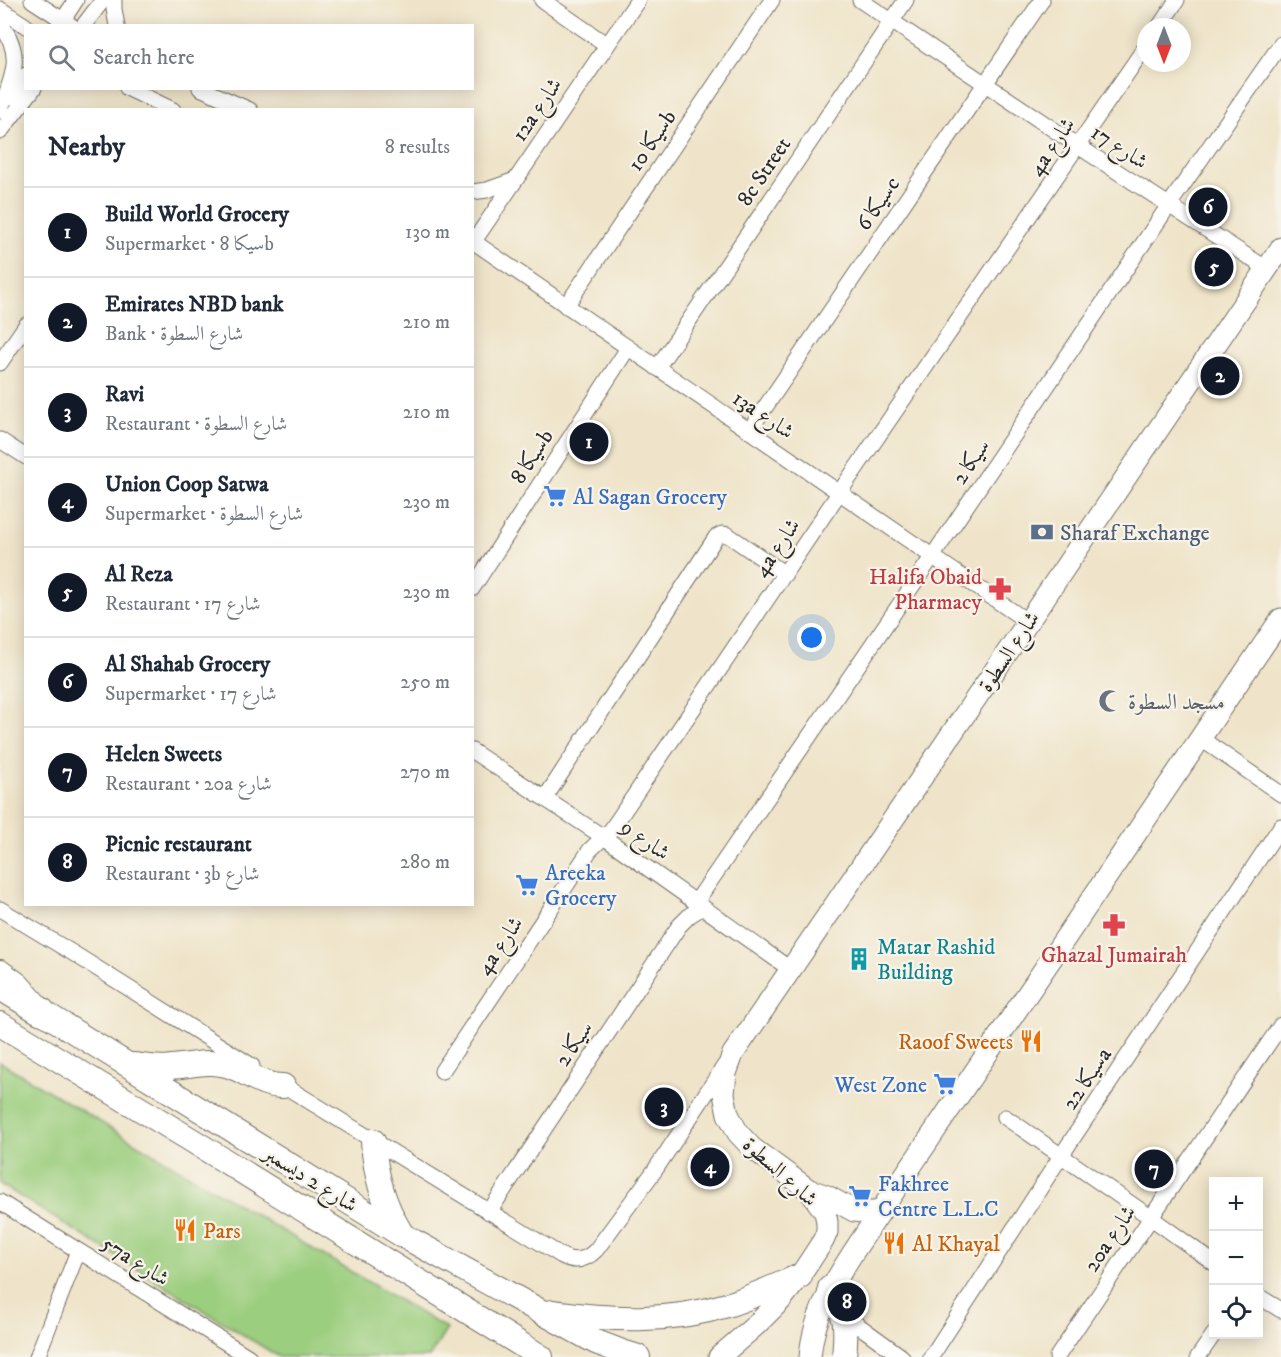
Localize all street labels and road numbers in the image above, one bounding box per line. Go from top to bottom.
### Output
street label: 12a شارع [506,73,572,149]
street label: سيكا 10b [622,105,683,177]
street label: 4a شارع [1023,112,1085,184]
street label: شارع 17 [1083,119,1153,179]
street label: 8c Street [731,132,797,211]
street label: سيكا 6c [850,172,906,236]
street label: 13a شارع [725,385,799,449]
street label: سيكا 8b [505,424,560,489]
street label: سيكا 2 [946,434,996,490]
street label: 4a شارع [748,513,810,585]
street label: شارع السطوة [972,606,1049,700]
street label: شارع 9 [612,813,675,870]
street label: 4a شارع [471,911,533,983]
street label: سيكا 2 [549,1016,599,1072]
street label: سيكا 22a [1057,1042,1118,1115]
street label: شارع السطوة [734,1131,823,1216]
street label: شارع 2 ديسمبر [254,1139,362,1222]
street label: 20a شارع [1078,1200,1146,1280]
street label: 57a شارع [94,1230,174,1296]

